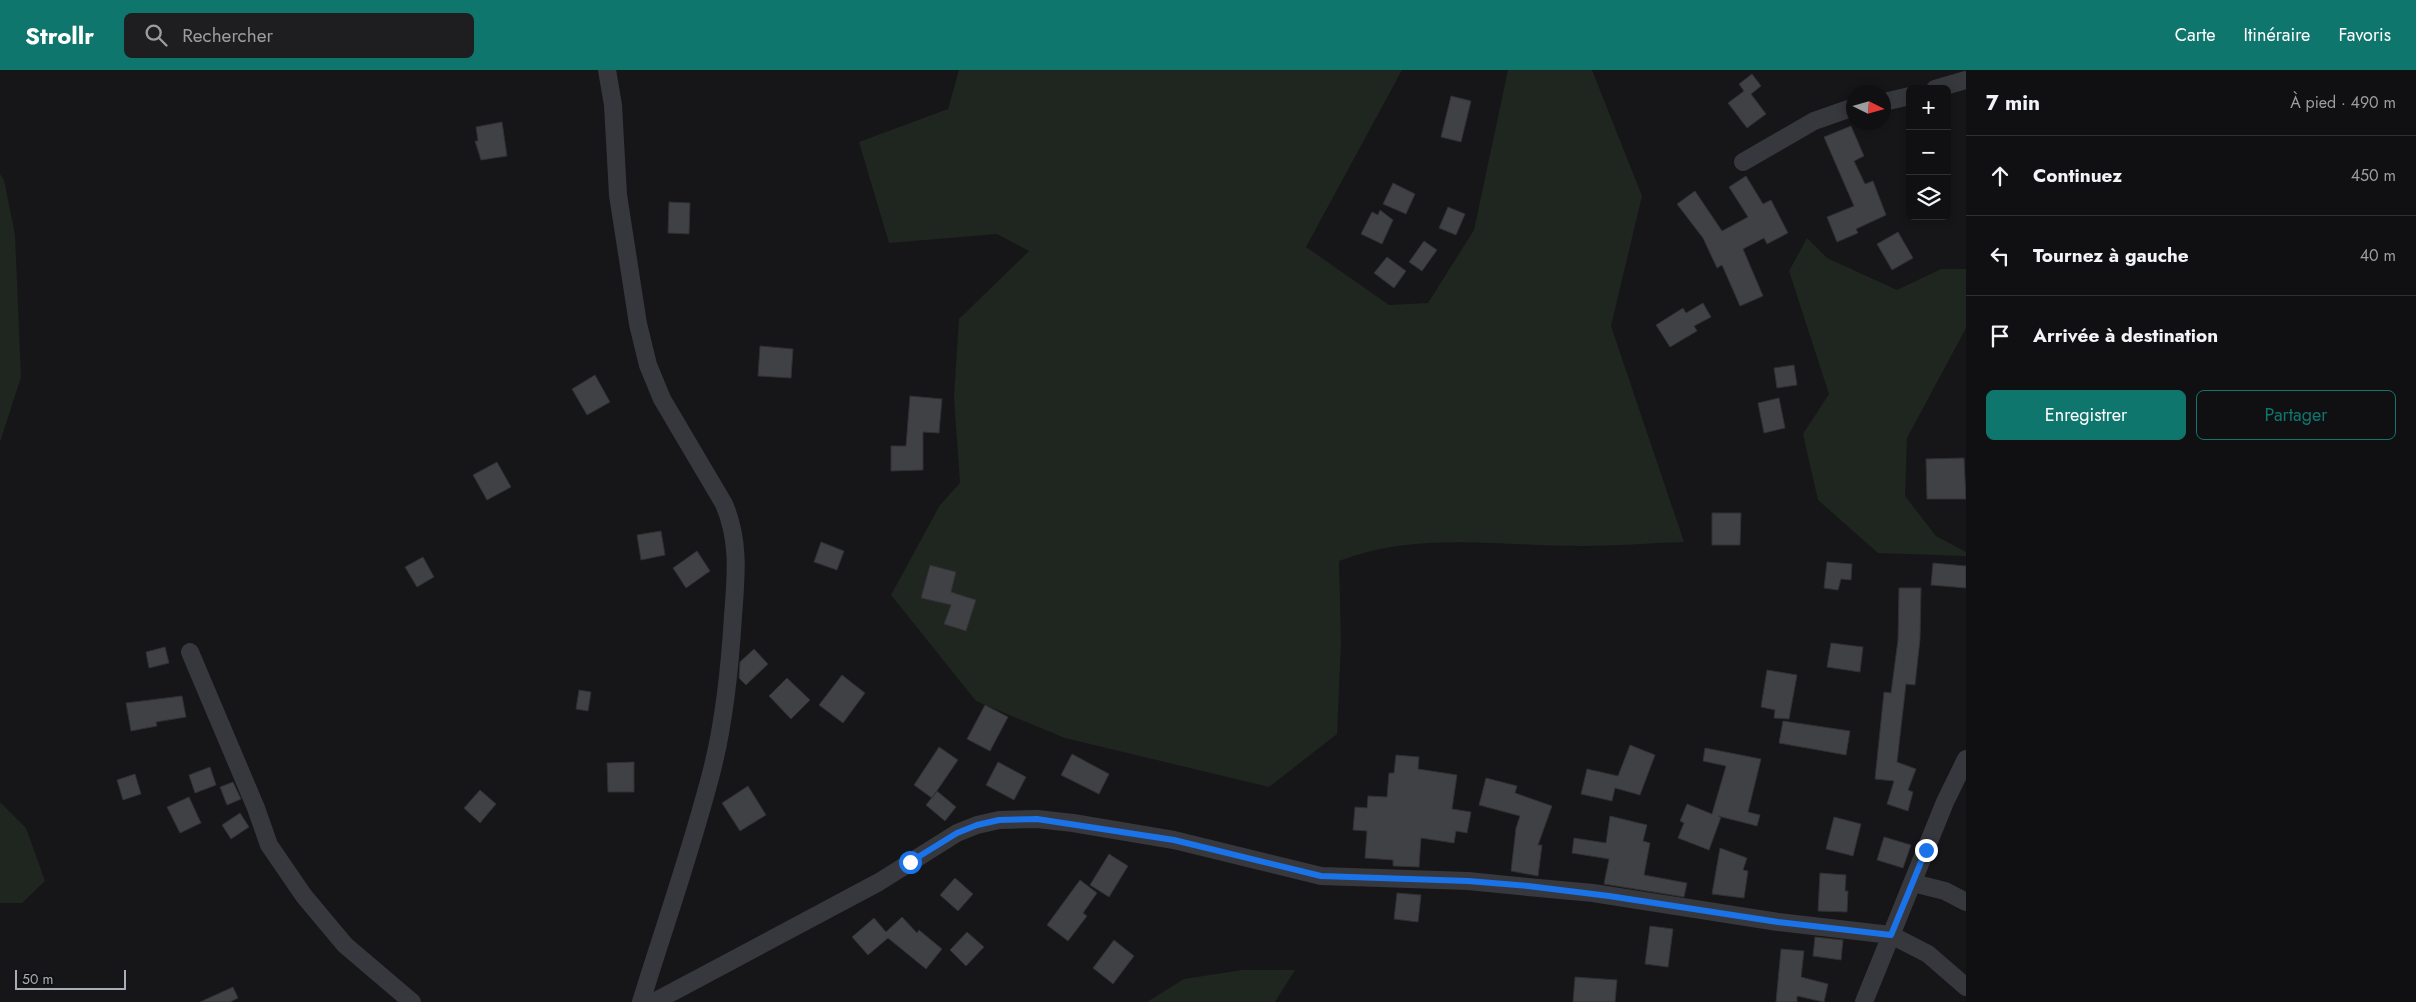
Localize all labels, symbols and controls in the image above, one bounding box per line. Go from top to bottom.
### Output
search box [124,13,474,58]
text: Strollr [25,18,94,53]
icon: search [142,21,170,49]
text: Rechercher [182,22,273,49]
text: Carte [2175,22,2216,48]
text: Itinéraire [2244,22,2310,48]
text: Favoris [2338,22,2391,48]
north arrow [1846,85,1891,130]
map controls [1906,85,1951,220]
button: + [1906,85,1951,130]
text: 7 min [1986,88,2040,118]
text: À pied · 490 m [2290,91,2396,114]
button: − [1906,130,1951,175]
icon: ahead [1986,162,2014,190]
text: Continuez [2033,162,2122,189]
text: 450 m [2351,164,2396,187]
button: layers [1906,175,1951,220]
icon: left [1986,242,2014,270]
text: Tournez à gauche [2033,242,2189,269]
text: 40 m [2360,244,2396,267]
icon: arrive [1986,322,2014,350]
text: Arrivée à destination [2033,322,2218,349]
button: Enregistrer [1986,390,2186,440]
button: Partager [2196,390,2396,440]
route end [1915,839,1938,862]
route start [899,851,922,874]
scale bar [15,967,126,990]
text: 50 m [22,969,53,989]

